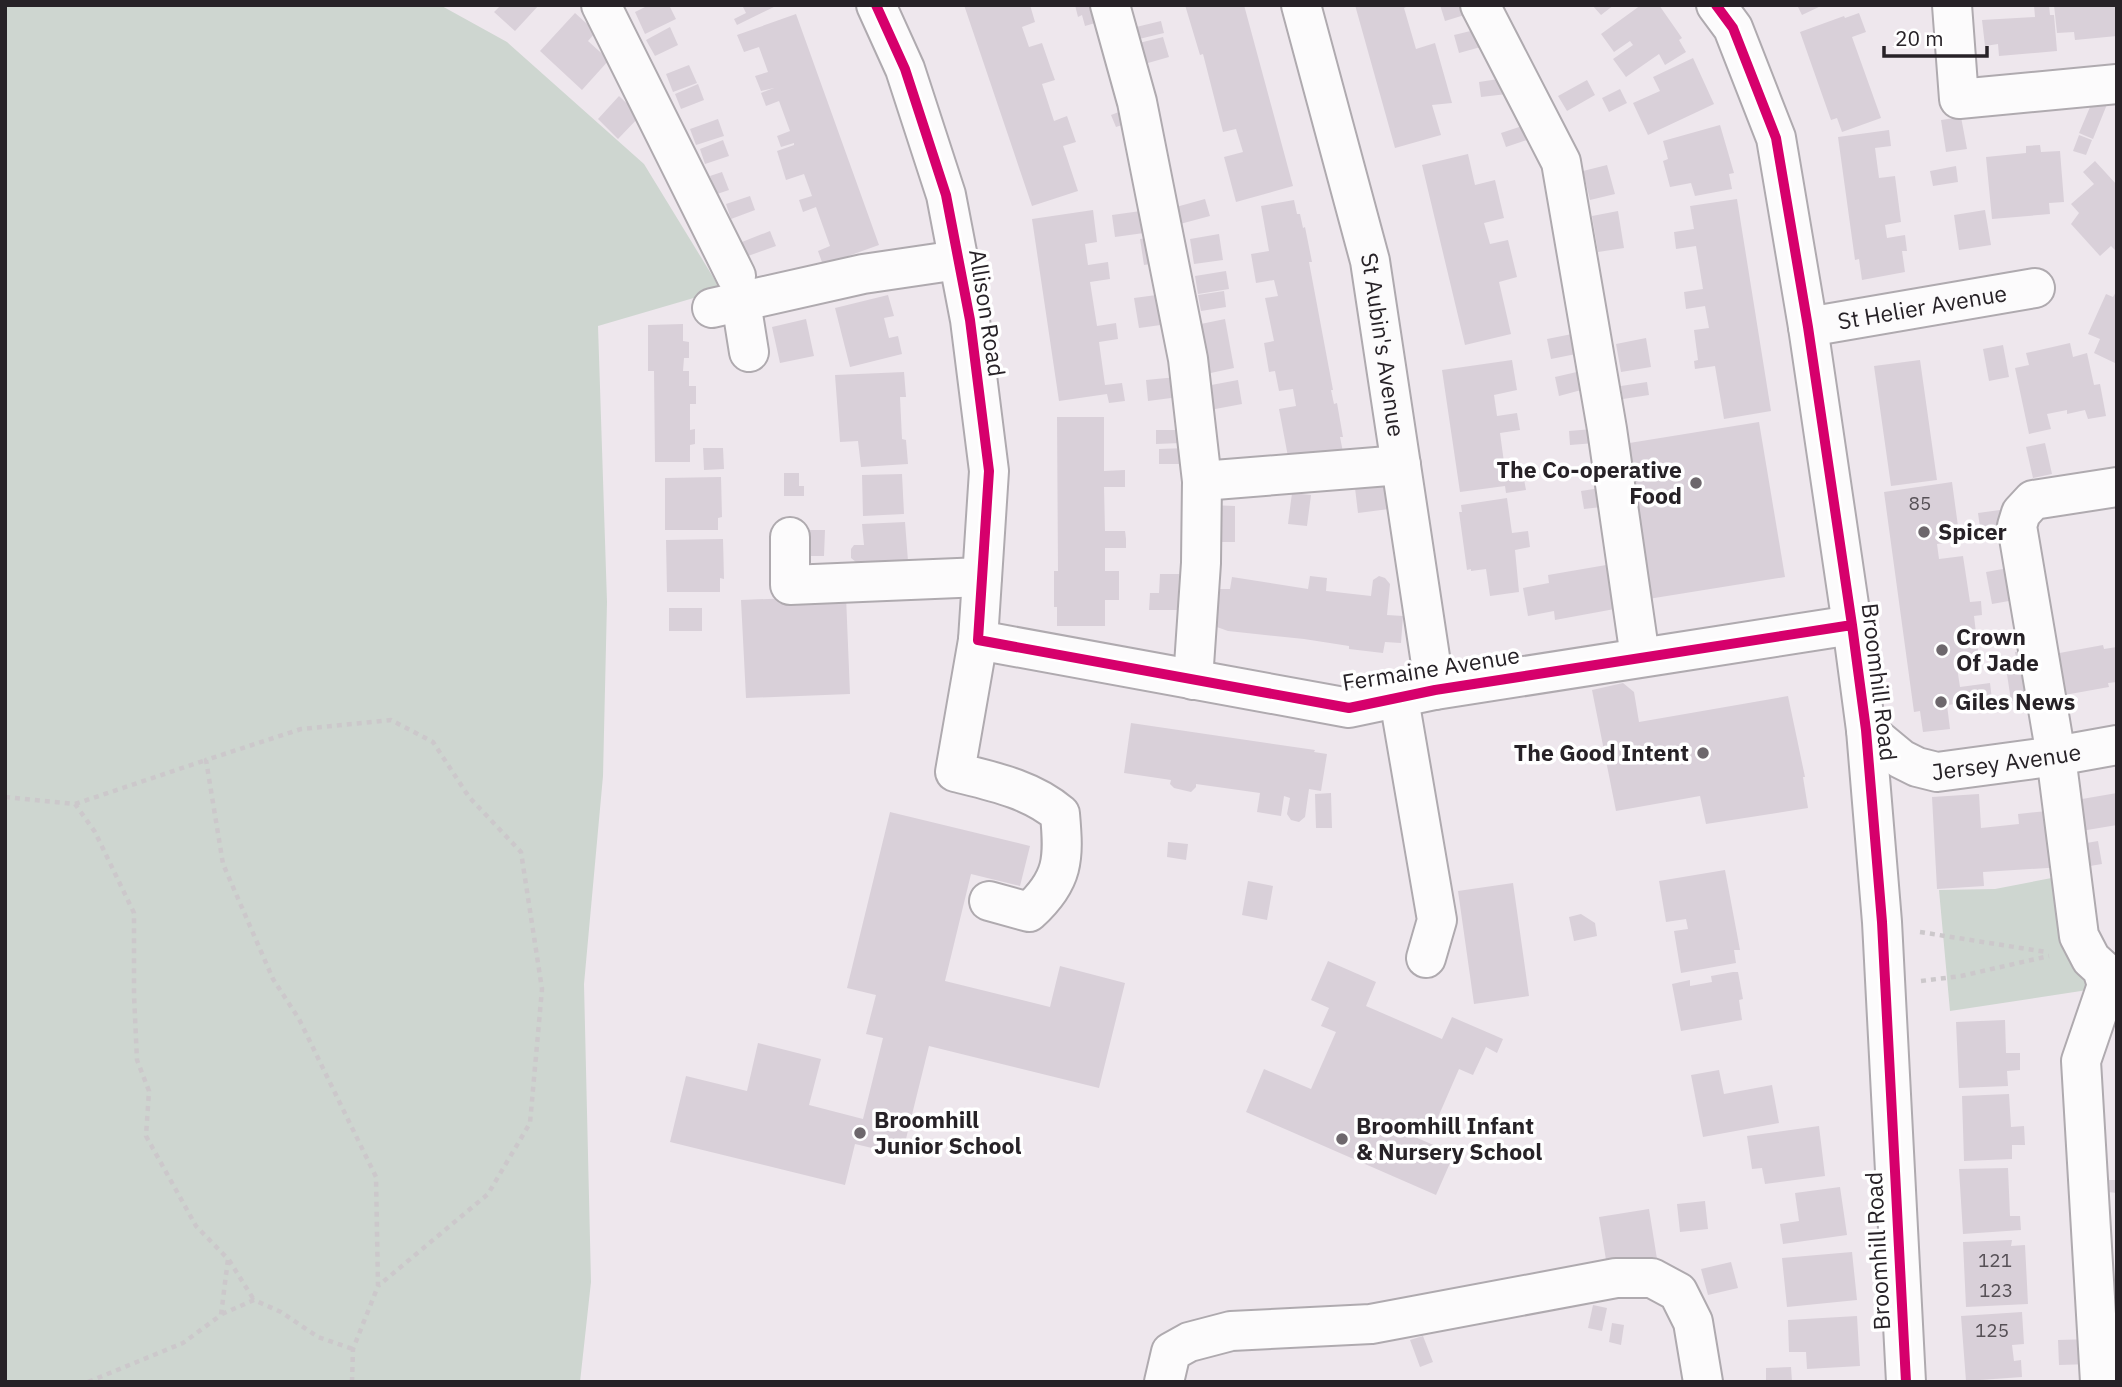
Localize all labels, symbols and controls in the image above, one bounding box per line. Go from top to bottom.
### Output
scale bar [1884,14,1987,58]
text: 20 m [1895,24,1944,52]
street label: Allison Road [963,247,1013,379]
street label: St Aubin's Avenue [1354,249,1412,439]
street label: St Helier Avenue [1835,277,2009,336]
place label: The Co-operative Food [1497,454,1682,510]
marker: The Co-operative Food [1688,475,1704,491]
house number: 85 [1909,491,1931,515]
place label: Spicer [1938,516,2007,546]
marker: Spicer [1916,524,1932,540]
street label: Broomhill Road [1855,601,1905,762]
place label: Crown Of Jade [1956,621,2039,677]
street label: Fermaine Avenue [1340,639,1522,697]
marker: Crown Of Jade [1934,642,1950,658]
place label: Giles News [1955,686,2075,716]
marker: Giles News [1933,694,1949,710]
street label: Jersey Avenue [1930,736,2083,787]
place label: The Good Intent [1514,737,1689,767]
marker: The Good Intent [1695,745,1711,761]
place label: Broomhill Junior School [874,1104,1021,1160]
place label: Broomhill Infant & Nursery School [1356,1110,1542,1166]
marker: Broomhill Junior School [852,1125,868,1141]
marker: Broomhill Infant & Nursery School [1334,1131,1350,1147]
street label: Broomhill Road [1858,1171,1896,1331]
house number: 121 [1978,1248,2012,1272]
house number: 123 [1979,1278,2013,1302]
house number: 125 [1975,1318,2009,1342]

